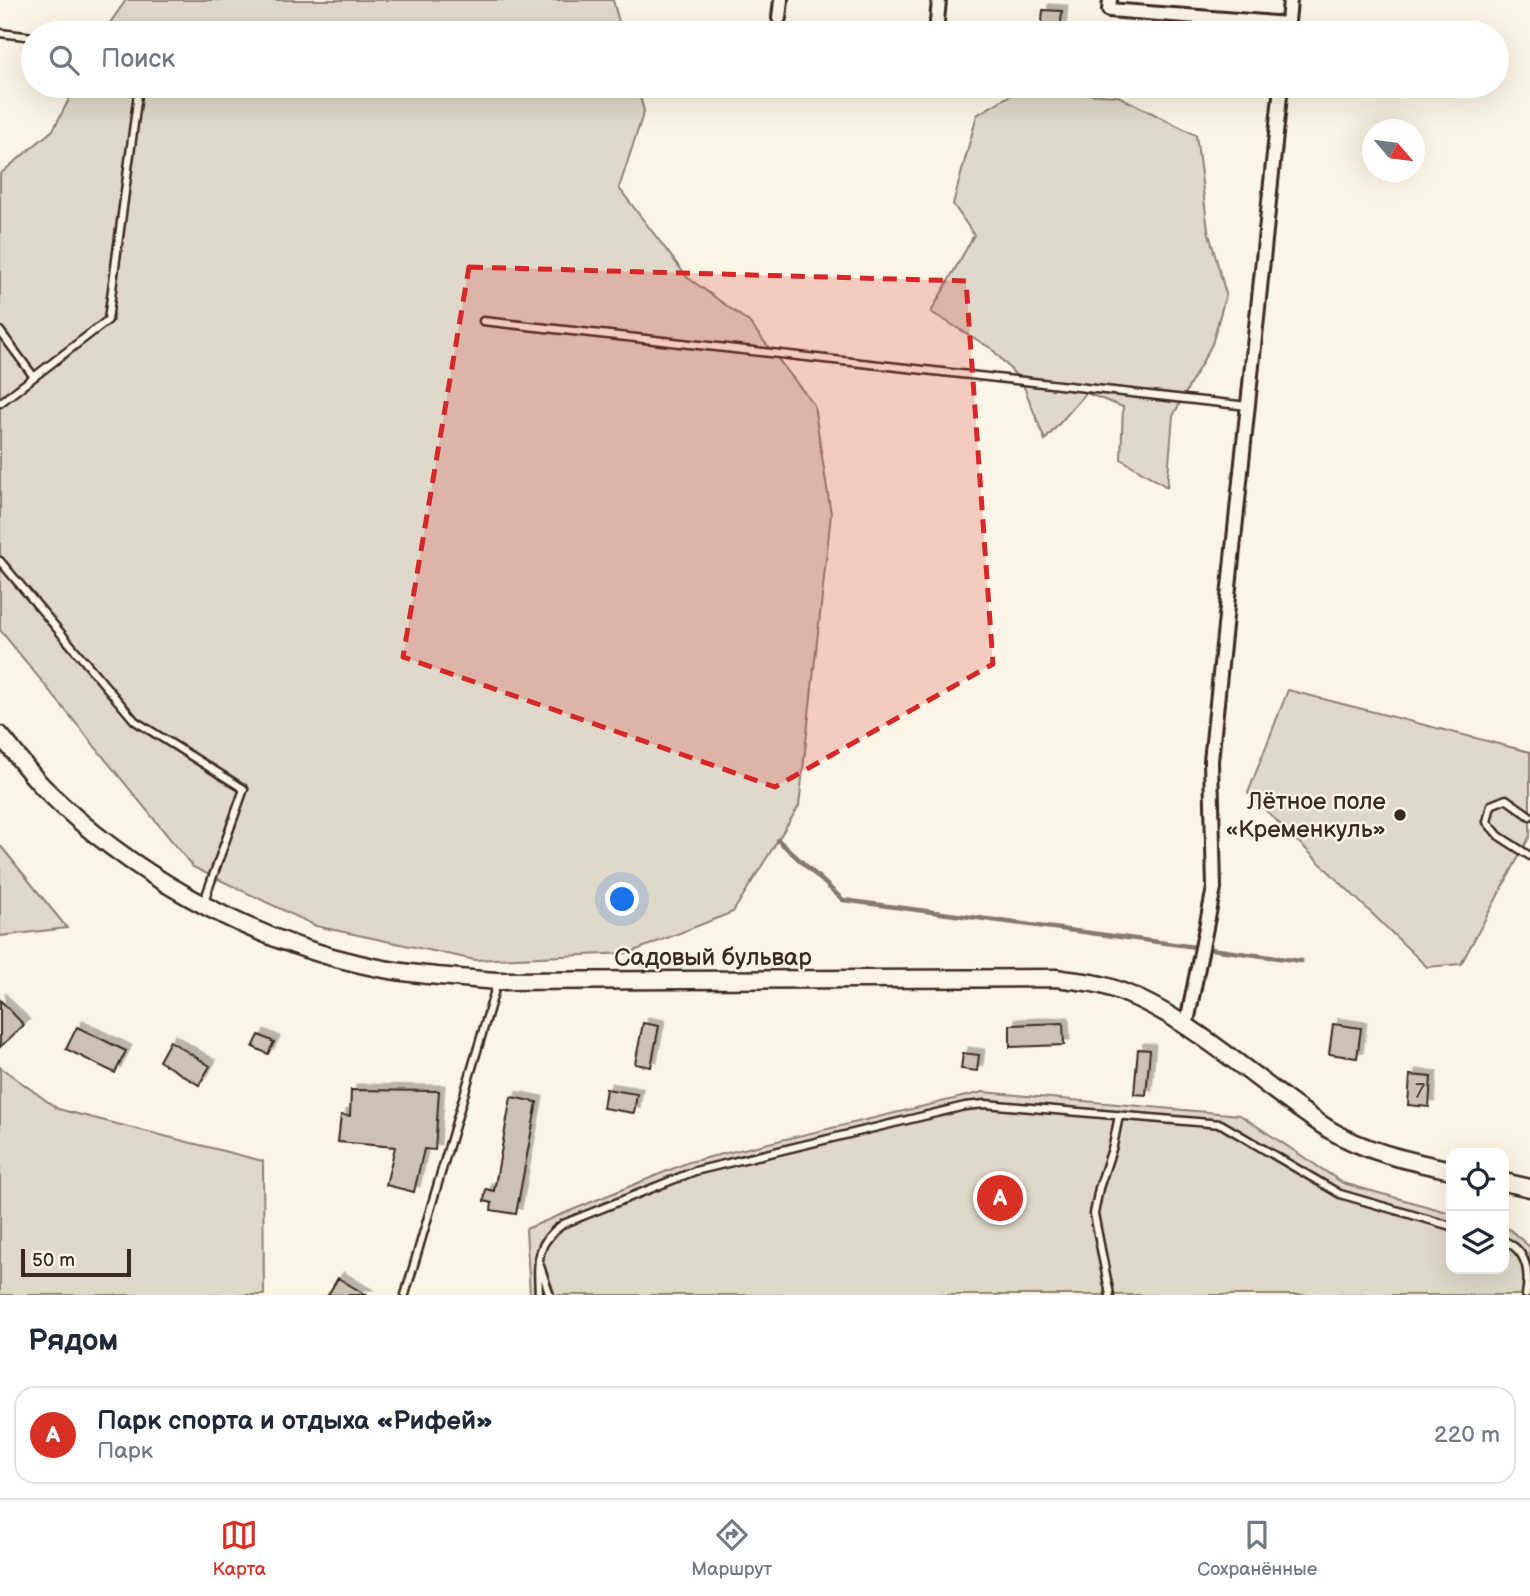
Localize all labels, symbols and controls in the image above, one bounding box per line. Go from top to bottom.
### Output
search box [21,21,1509,98]
icon: search [45,41,83,79]
text: Поиск [101,44,175,75]
north arrow [1362,119,1425,182]
place label: Лётное поле «Кременкуль» [1225,787,1386,844]
marker: Лётное поле «Кременкуль» [1392,807,1408,823]
your location [605,882,639,916]
street label: Садовый бульвар [614,943,812,972]
house number: 7 [1415,1079,1426,1104]
map controls [1446,1148,1509,1274]
button: locate [1446,1148,1509,1211]
pin: A [977,1172,1023,1224]
button: layers [1446,1211,1509,1274]
scale bar [21,1246,131,1278]
text: 50 m [32,1249,75,1272]
text: Рядом [28,1323,118,1359]
text: Парк спорта и отдыха «Рифей» [97,1406,493,1437]
text: A [46,1421,60,1449]
text: 220 m [1434,1421,1500,1449]
text: Парк [97,1437,153,1465]
tab: Карта [213,1516,266,1581]
tab: Маршрут [691,1516,772,1581]
tab: Сохранённые [1197,1516,1317,1581]

